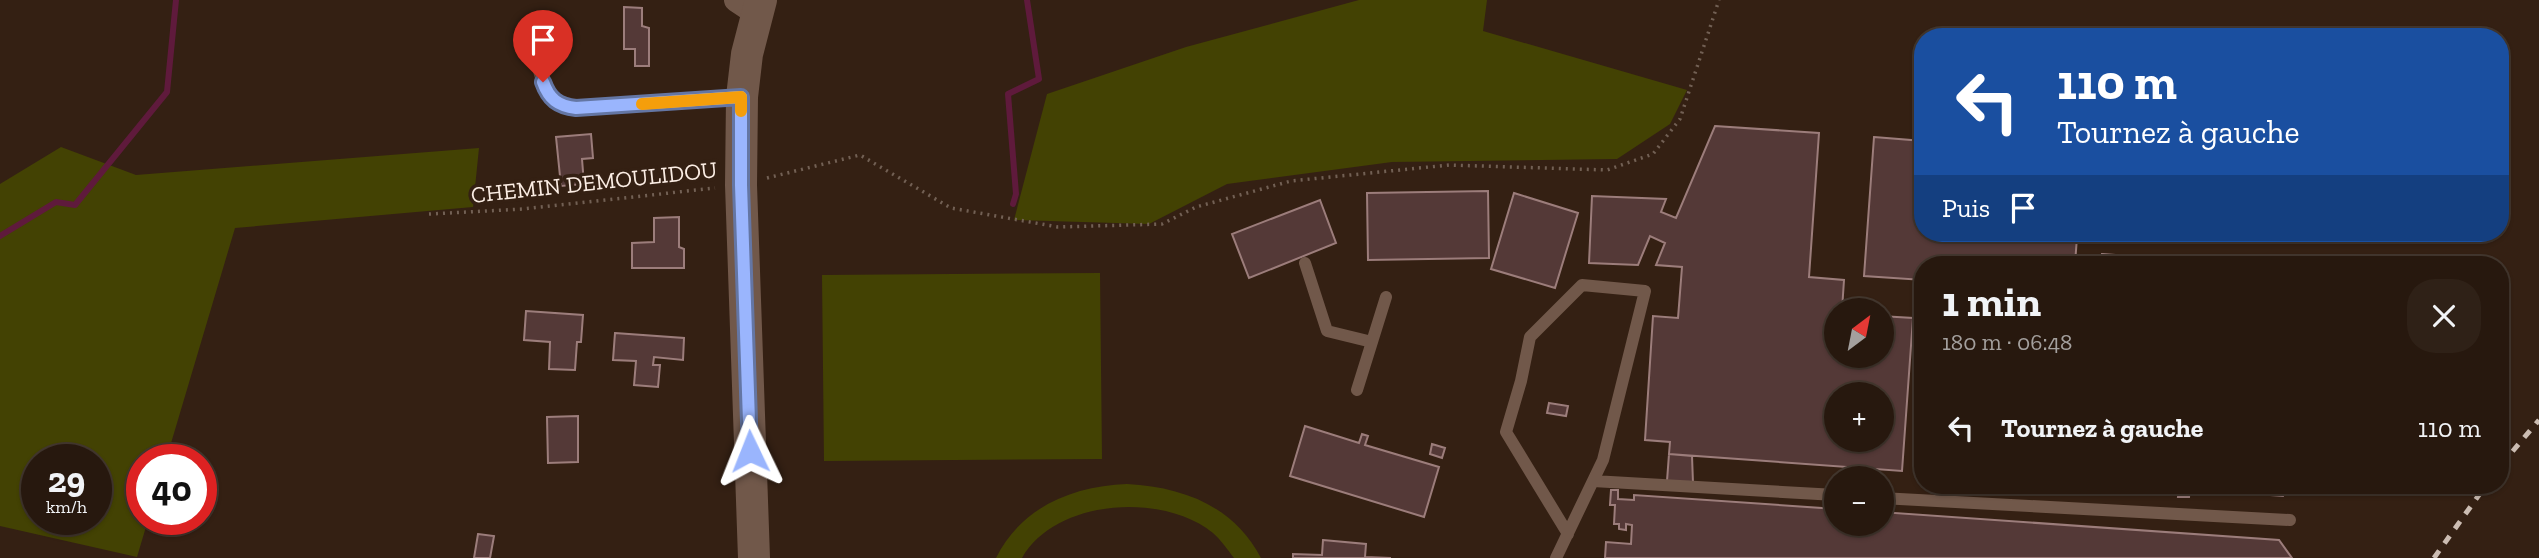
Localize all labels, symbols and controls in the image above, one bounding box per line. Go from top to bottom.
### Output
pin [513,10,573,82]
icon: arrive [524,21,562,59]
text: 110 m [2057,53,2177,112]
icon: left [1942,56,2033,147]
text: Tournez à gauche [2057,113,2300,151]
street label: CHEMIN DEMOULIDOU [470,155,718,209]
icon: arrive [2004,189,2042,227]
text: Puis [1942,192,1990,224]
text: 1 min [1942,276,2041,327]
button: close [2407,279,2481,353]
north arrow [1824,298,1894,368]
map controls [1824,298,1894,536]
text: 180 m · 06:48 [1942,328,2072,356]
button: + [1824,382,1894,452]
icon: left [1942,409,1980,447]
text: Tournez à gauche [2001,412,2203,444]
text: 110 m [2418,412,2481,444]
position arrow [713,414,787,488]
speed limit sign: 40 [126,444,217,535]
text: 29 [48,459,85,501]
button: − [1824,466,1894,536]
text: km/h [46,496,87,518]

